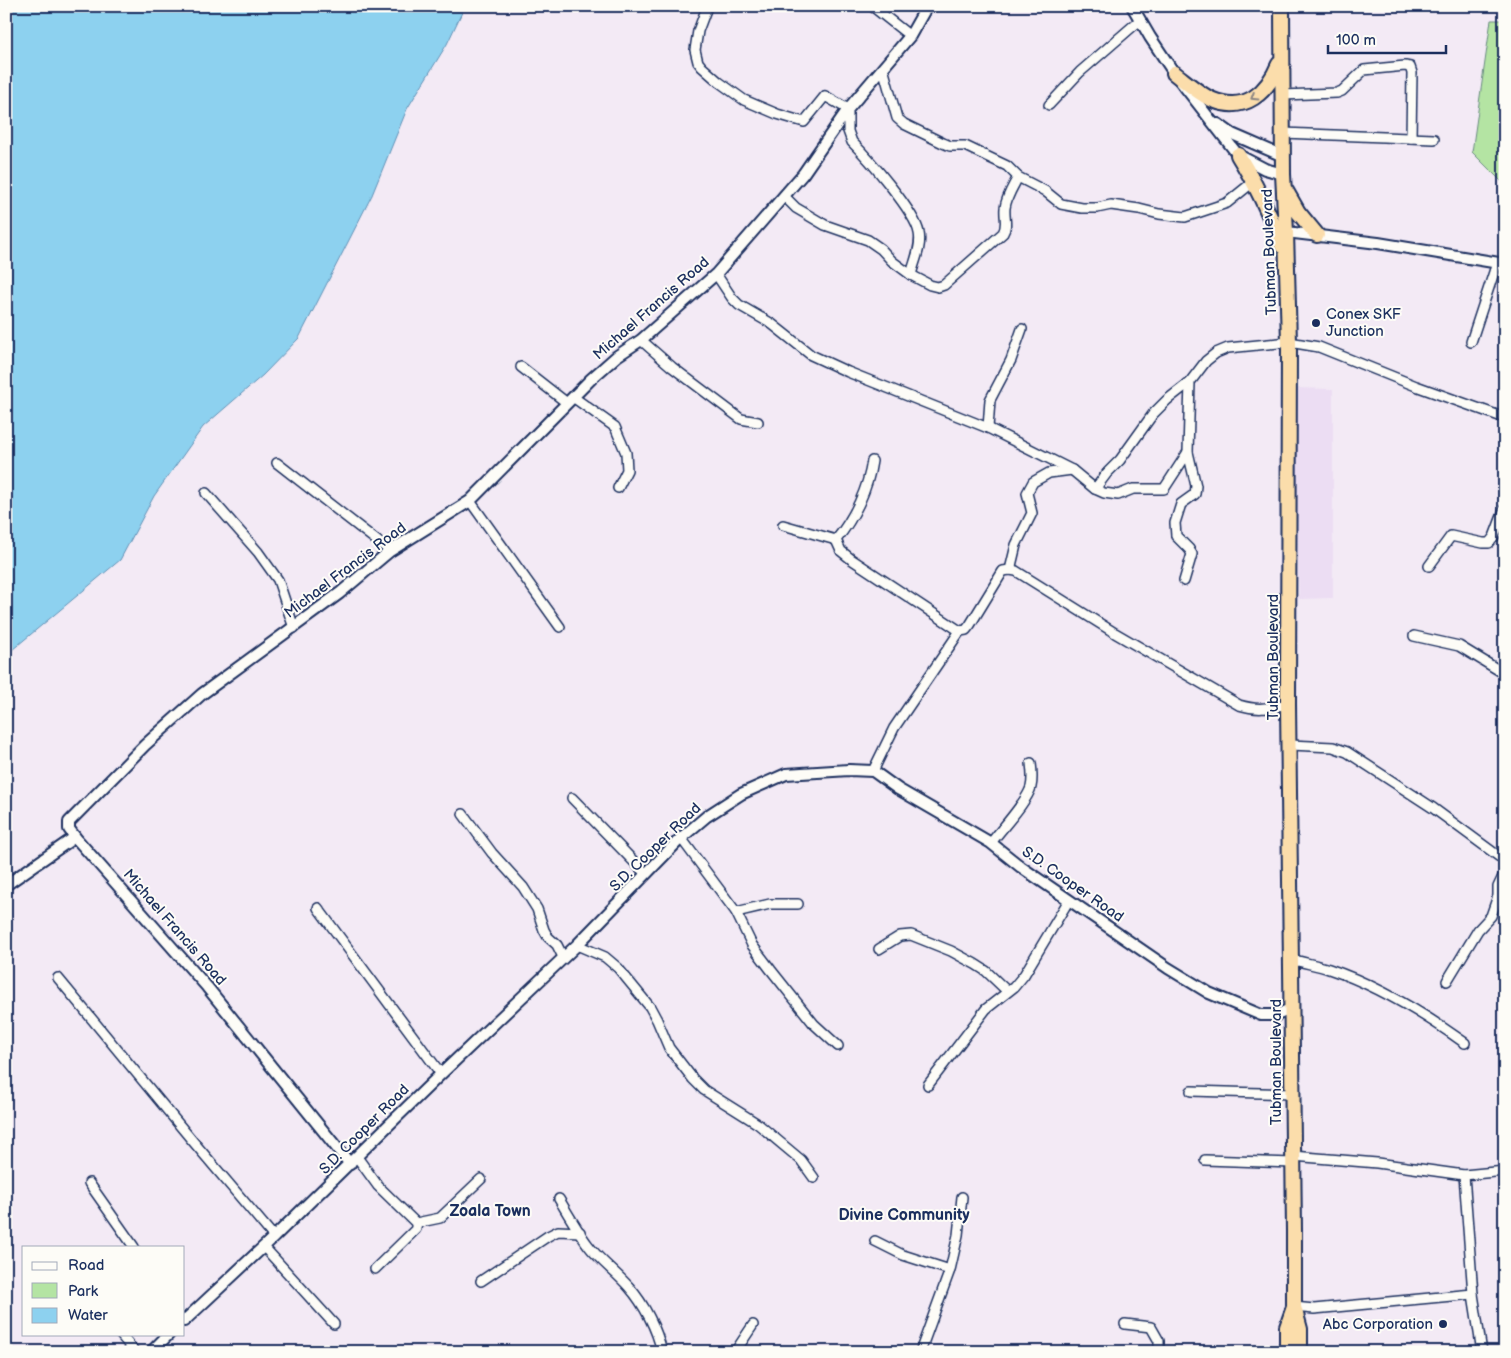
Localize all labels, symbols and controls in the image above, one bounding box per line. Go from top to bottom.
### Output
scale bar [1328,22,1446,54]
text: 100 m [1336,31,1376,50]
one-way arrow [1250,91,1260,100]
street label: Tubman Boulevard [1258,188,1281,315]
street label: Michael Francis Road [589,253,713,364]
place label: Conex SKF Junction [1326,305,1401,341]
marker: Conex SKF Junction [1310,317,1322,329]
street label: Michael Francis Road [281,518,410,622]
street label: Tubman Boulevard [1264,594,1283,720]
street label: S.D. Cooper Road [606,799,705,896]
street label: S.D. Cooper Road [1018,842,1127,927]
street label: Michael Francis Road [119,865,230,989]
street label: Tubman Boulevard [1267,999,1286,1125]
street label: S.D. Cooper Road [315,1080,413,1178]
district label: Zoala Town [449,1202,531,1221]
district label: Divine Community [838,1206,970,1225]
legend [22,1246,185,1336]
text: Road [68,1256,104,1275]
text: Park [68,1282,99,1301]
text: Water [68,1306,108,1325]
place label: Abc Corporation [1323,1315,1433,1334]
marker: Abc Corporation [1437,1318,1449,1330]

